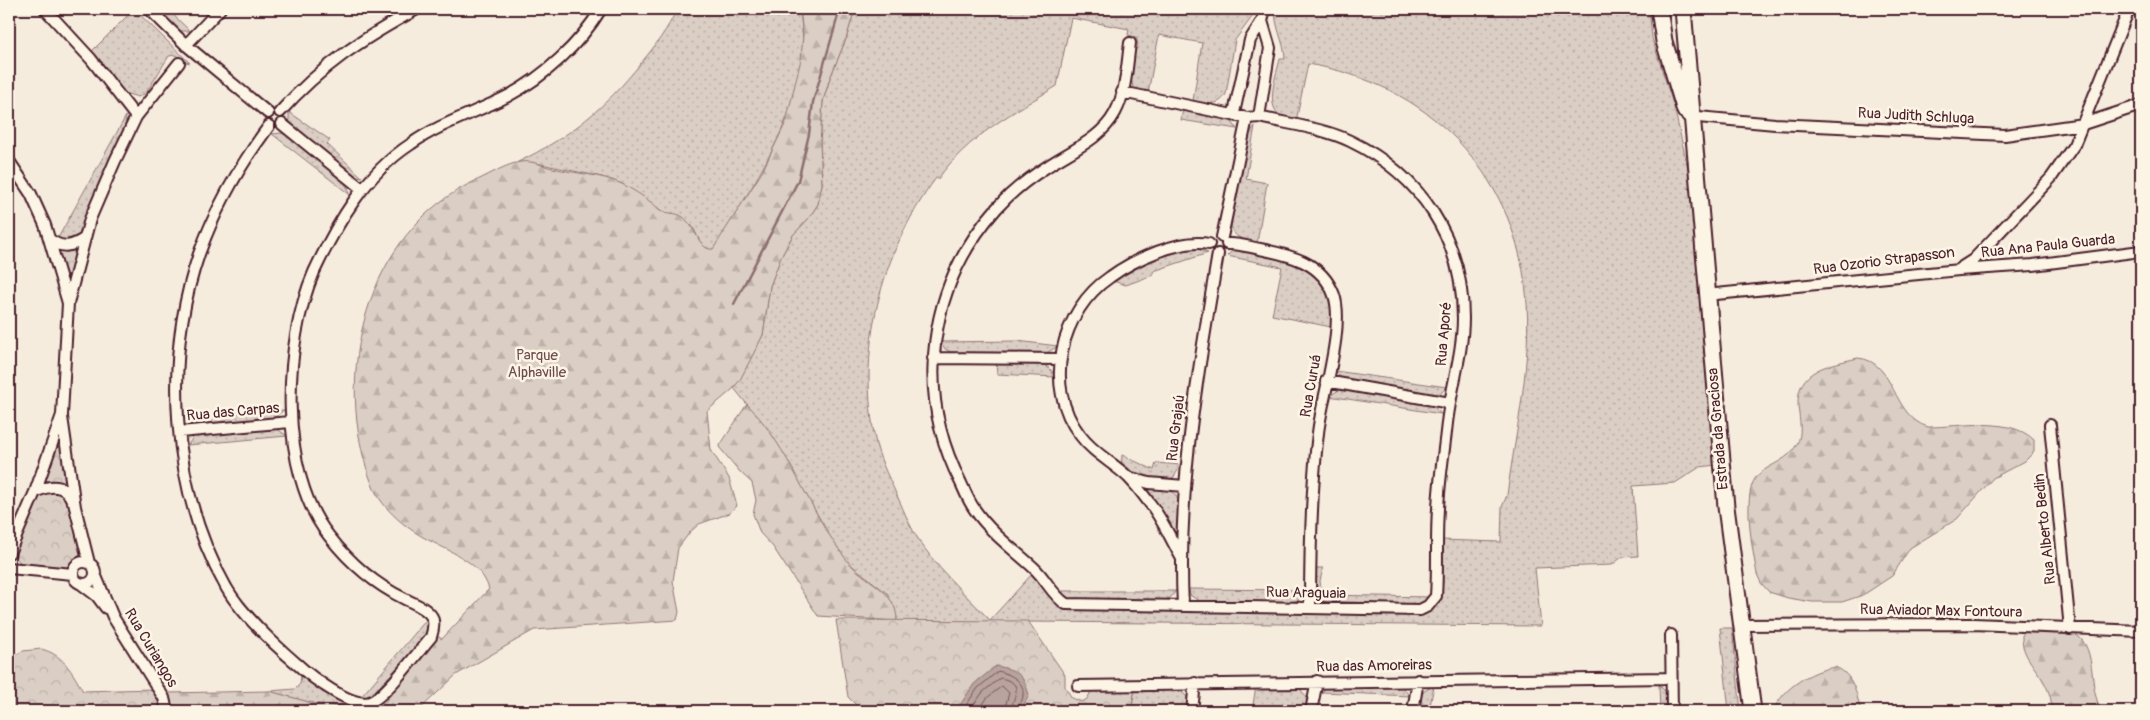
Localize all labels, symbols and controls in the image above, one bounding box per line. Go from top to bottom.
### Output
street label: Rua Judith Schluga [1857,103,1975,129]
street label: Rua Ana Paula Guarda [1980,230,2116,262]
street label: Rua Ozorio Strapasson [1812,243,1956,279]
street label: Rua Aporé [1432,301,1456,367]
park label: Parque Alphaville [508,346,567,382]
street label: Rua Curuá [1296,353,1326,419]
street label: Estrada da Graciosa [1703,367,1733,491]
street label: Rua Grajaú [1162,394,1190,462]
street label: Rua das Carpas [186,398,280,426]
street label: Rua Alberto Bedin [2030,473,2060,585]
street label: Rua Araguaia [1266,583,1346,603]
street label: Rua Aviador Max Fontoura [1860,600,2022,622]
street label: Rua Curiangos [120,605,182,691]
street label: Rua das Amoreiras [1316,655,1432,677]

